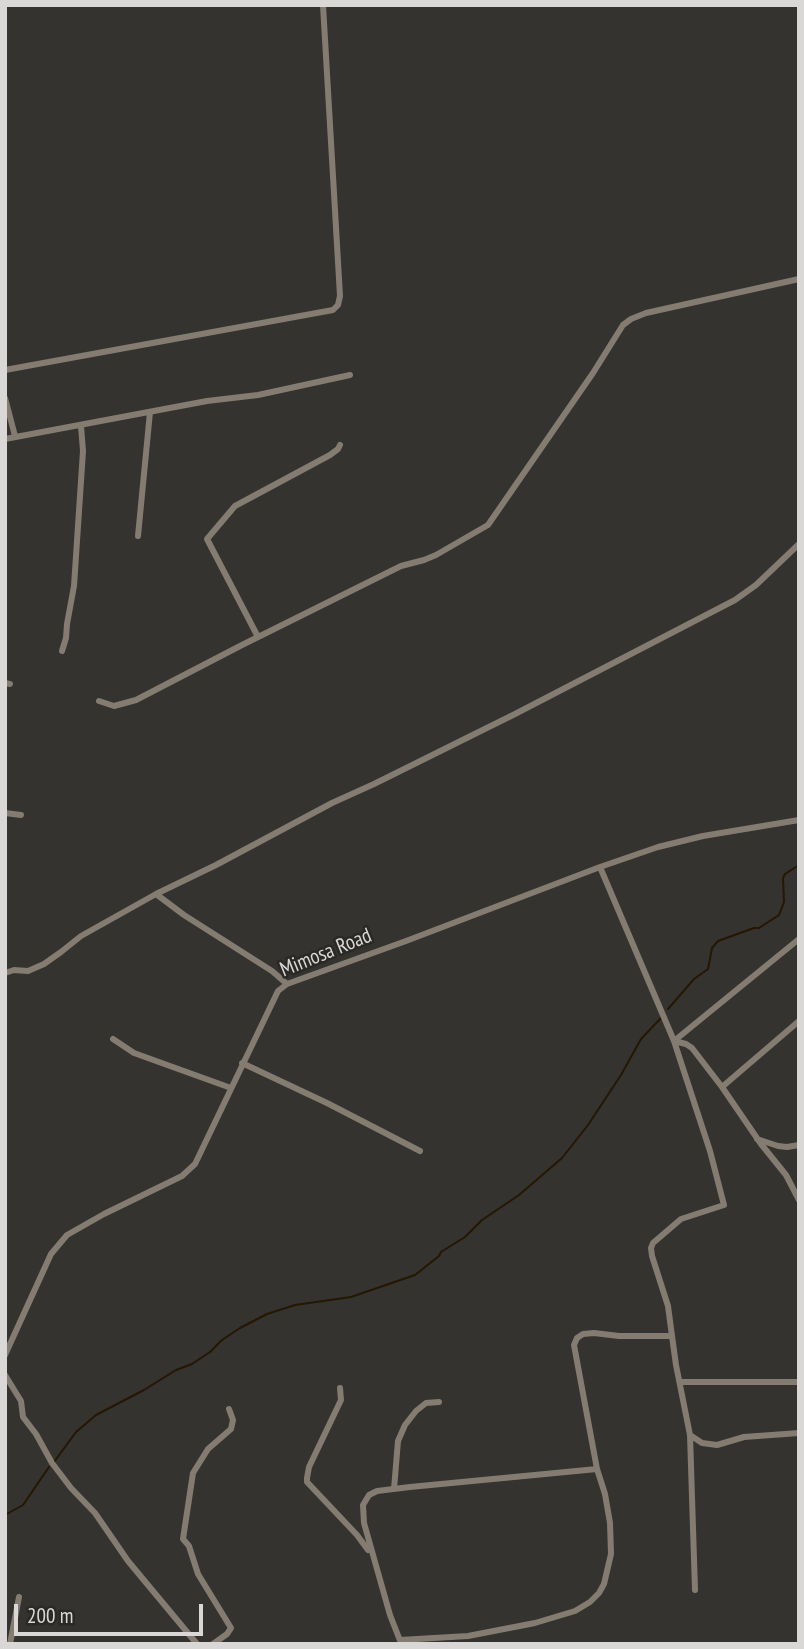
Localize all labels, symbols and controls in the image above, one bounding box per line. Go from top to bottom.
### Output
street label: Mimosa Road [277,923,375,983]
scale bar [18,1590,206,1634]
text: 200 m [27,1602,73,1629]

